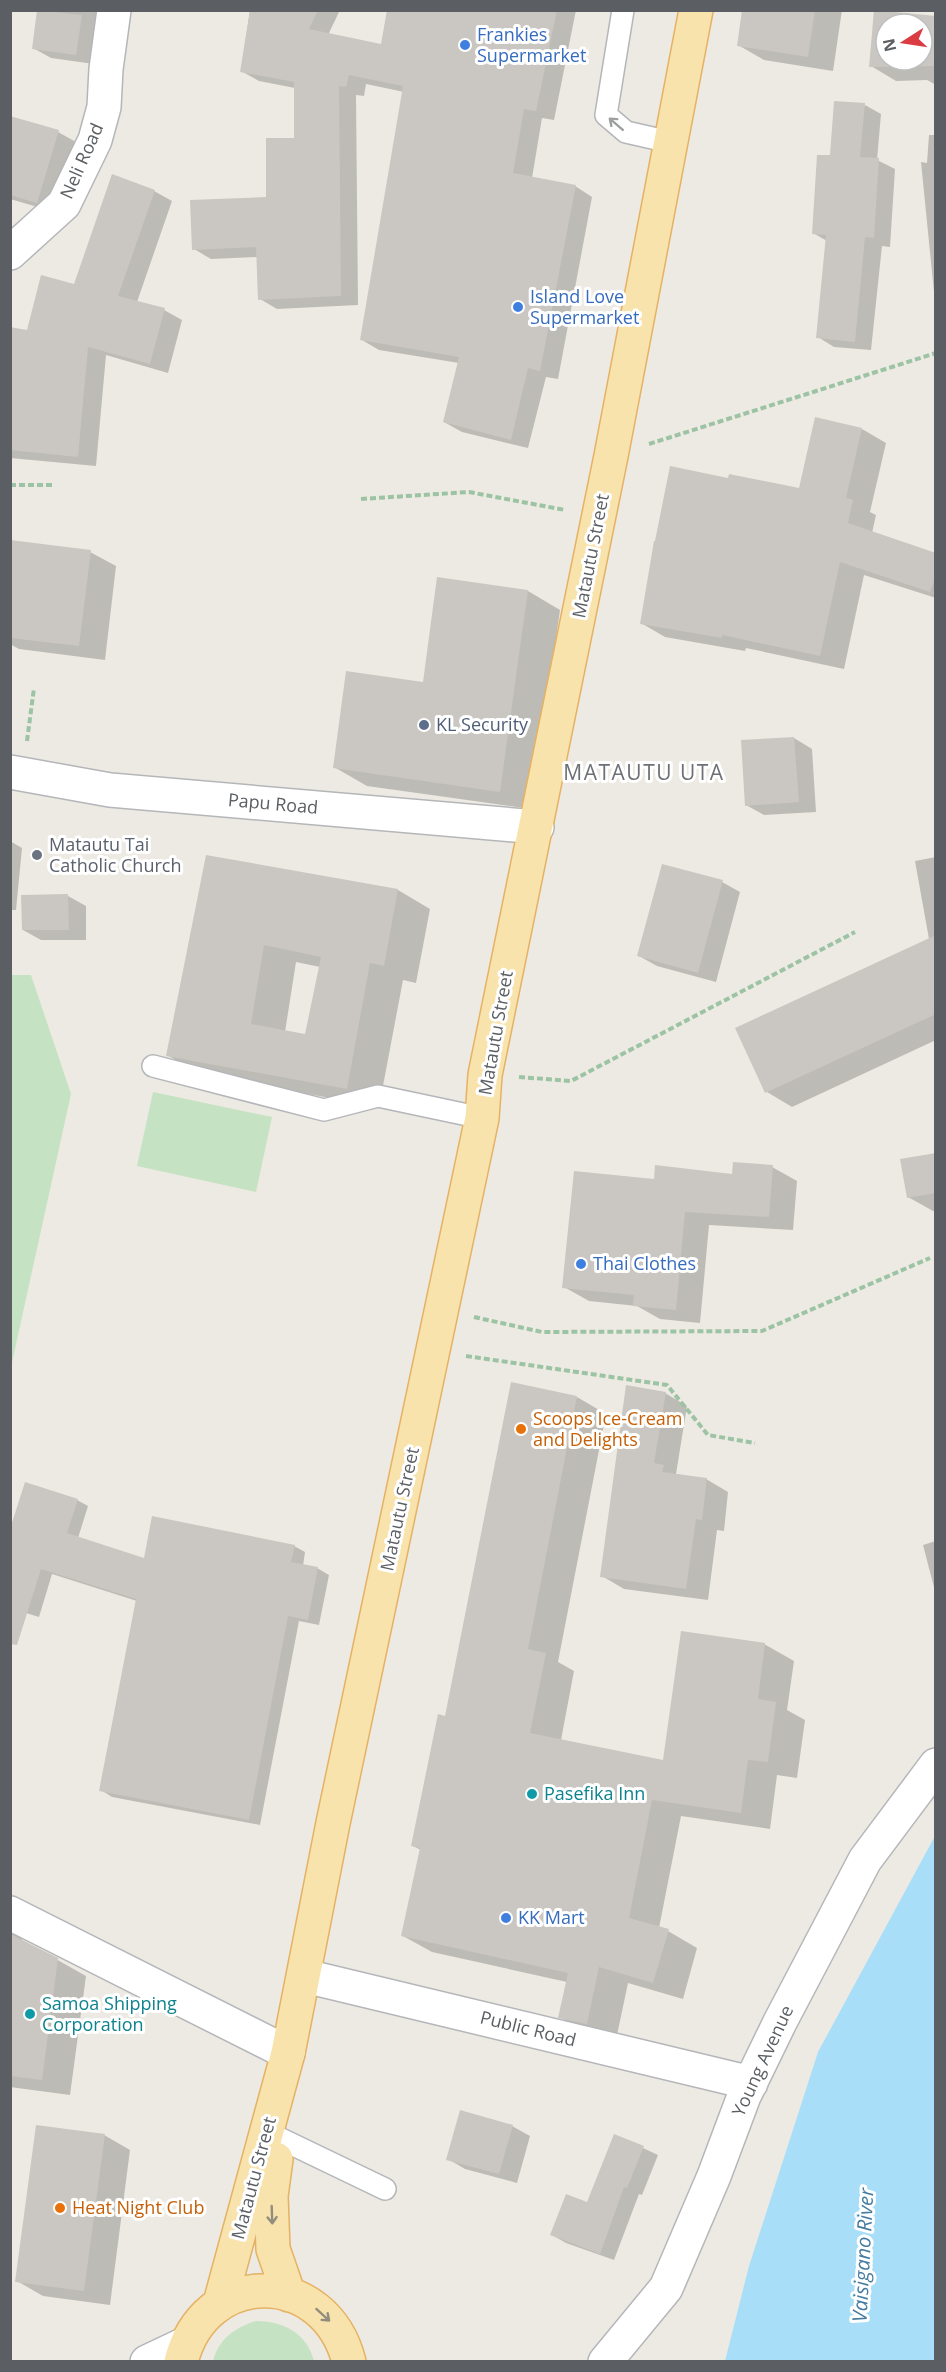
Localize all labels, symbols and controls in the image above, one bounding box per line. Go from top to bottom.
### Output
north arrow [874,12,934,72]
place label: Frankies Supermarket [477,22,586,67]
text: N [877,36,901,54]
marker: Frankies Supermarket [458,38,472,52]
one-way arrow [608,117,624,130]
street label: Neli Road [54,119,108,202]
place label: Island Love Supermarket [530,284,639,329]
marker: Island Love Supermarket [511,300,525,314]
street label: Matautu Street [566,492,614,620]
place label: KL Security [436,712,529,736]
marker: KL Security [417,718,431,732]
district label: MATAUTU UTA [563,758,725,786]
street label: Papu Road [227,787,319,819]
place label: Matautu Tai Catholic Church [49,832,181,877]
marker: Matautu Tai Catholic Church [30,848,44,862]
street label: Matautu Street [472,969,518,1097]
place label: Thai Clothes [593,1251,696,1275]
marker: Thai Clothes [574,1257,588,1271]
place label: Scoops Ice-Cream and Delights [533,1406,682,1451]
marker: Scoops Ice-Cream and Delights [514,1422,528,1436]
street label: Matautu Street [374,1445,424,1573]
place label: Pasefika Inn [544,1781,645,1805]
marker: Pasefika Inn [525,1787,539,1801]
place label: KK Mart [518,1905,585,1929]
marker: KK Mart [499,1911,513,1925]
place label: Samoa Shipping Corporation [42,1991,177,2036]
street label: Young Avenue [726,2001,798,2120]
street label: Public Road [478,2005,579,2052]
marker: Samoa Shipping Corporation [23,2007,37,2021]
street label: Matautu Street [225,2114,281,2242]
water label: Vaisigano River [846,2186,880,2323]
place label: Heat Night Club [72,2195,204,2219]
marker: Heat Night Club [53,2201,67,2215]
one-way arrow [266,2205,277,2225]
one-way arrow [315,2308,330,2322]

